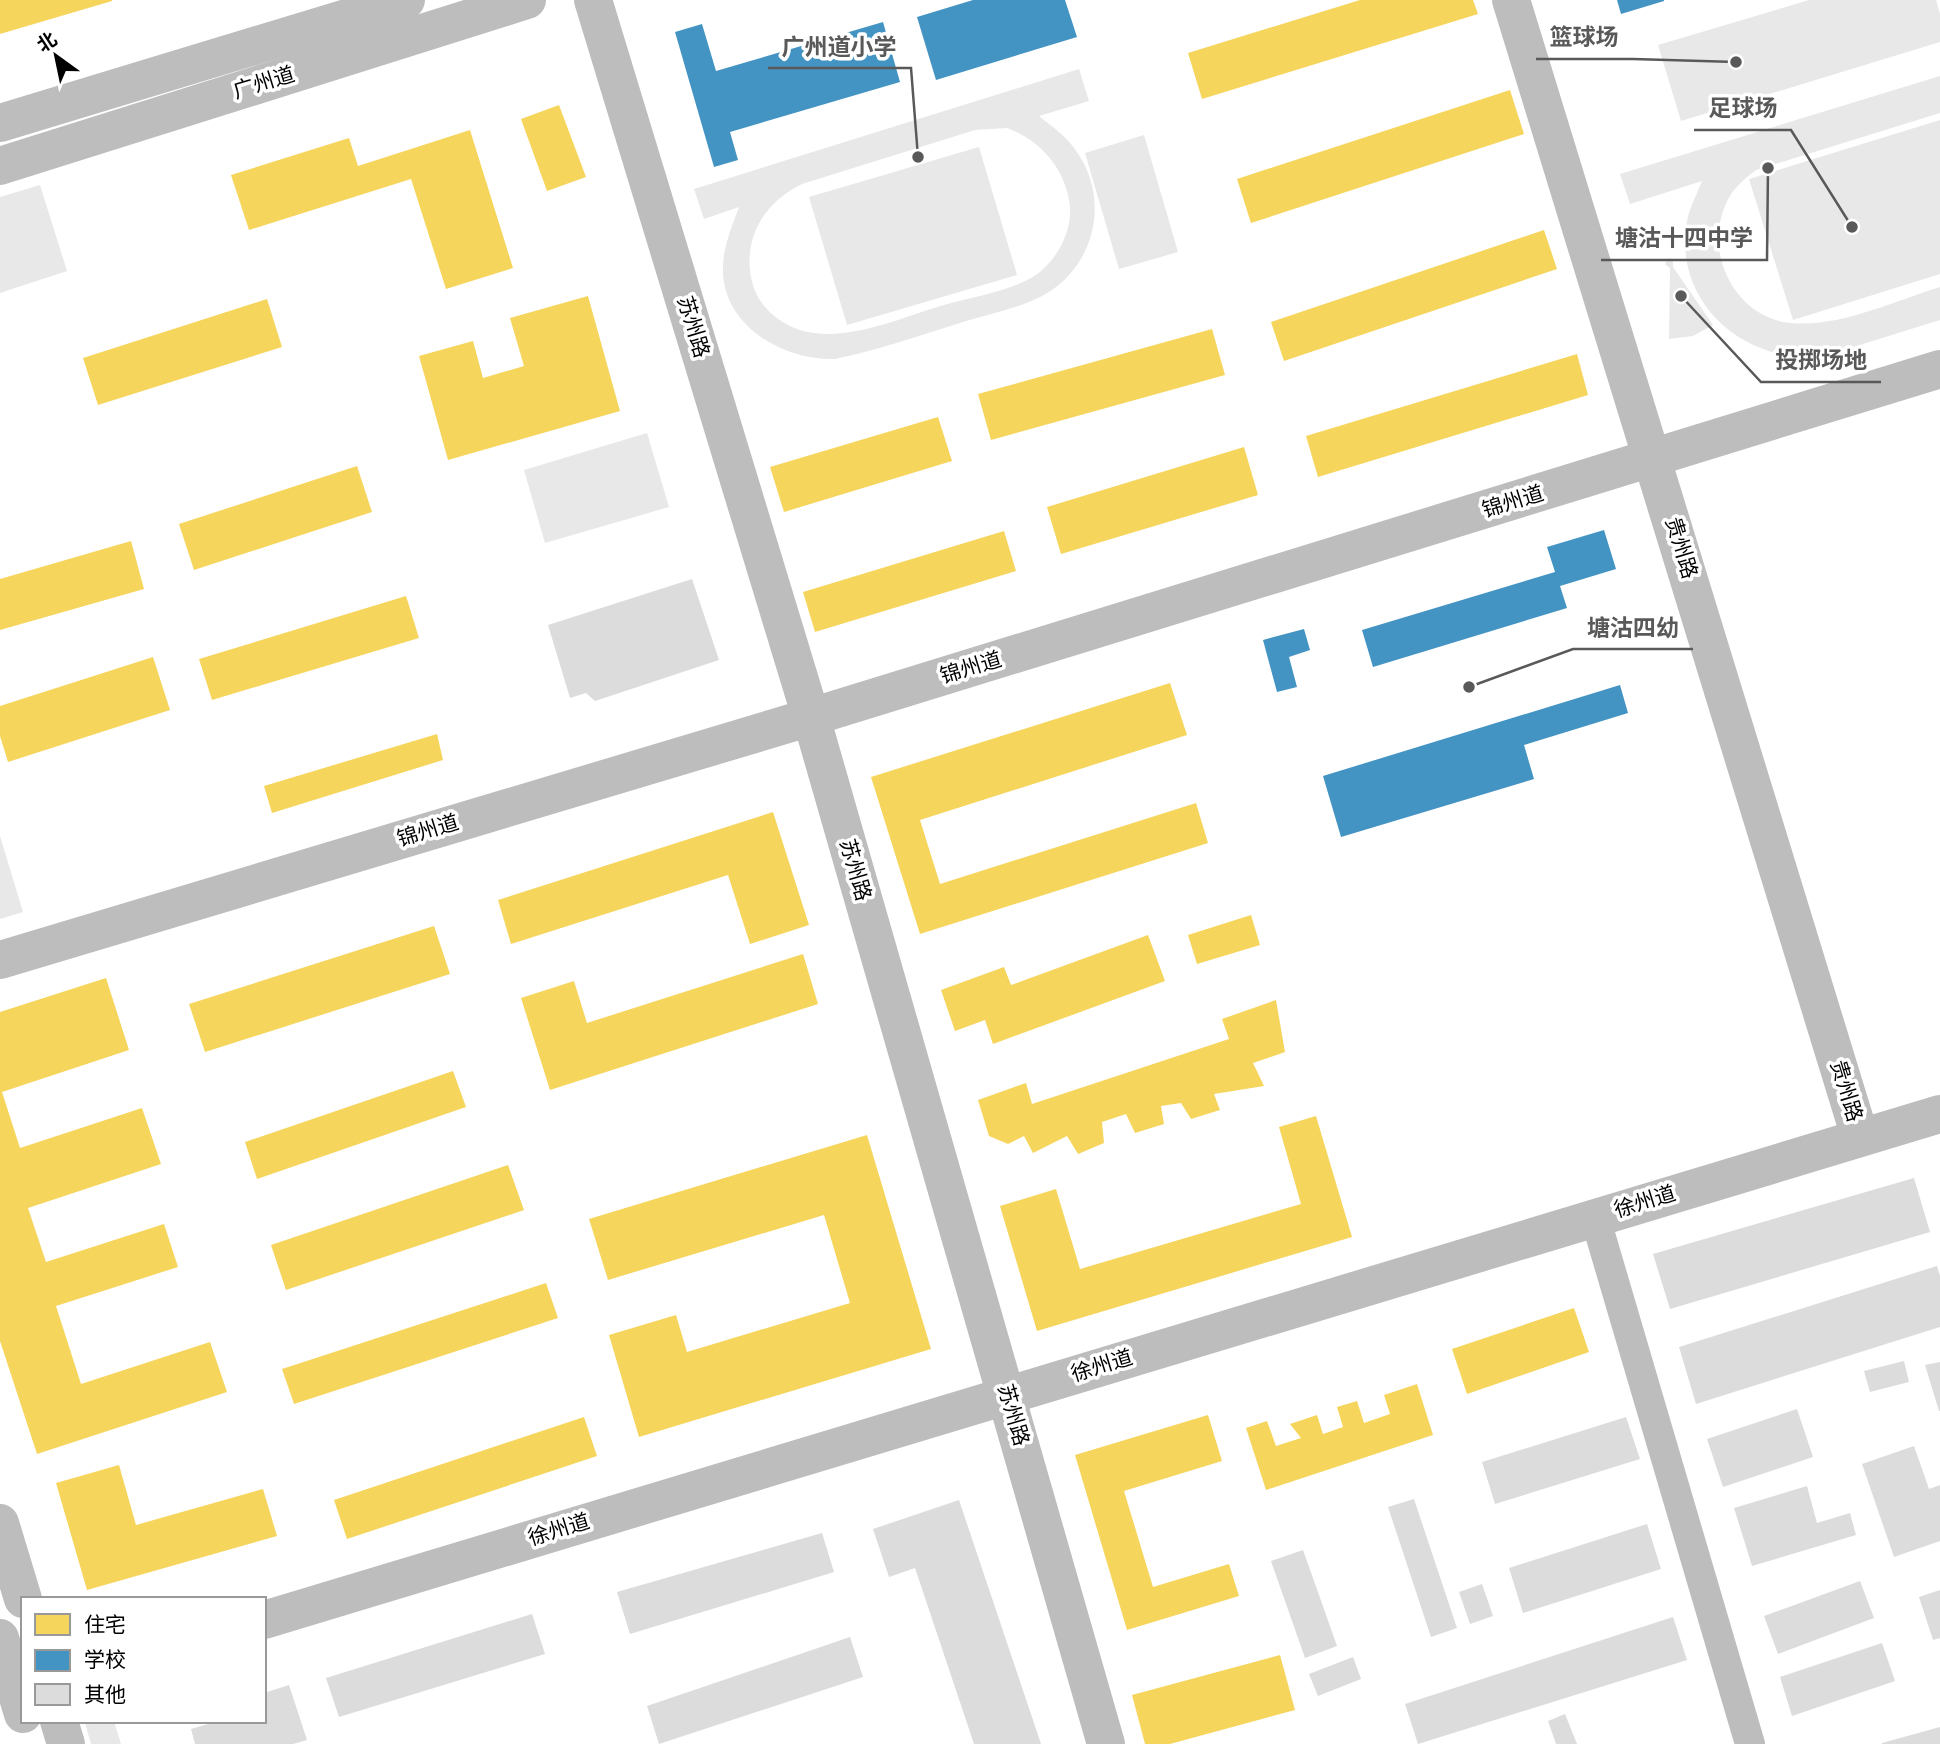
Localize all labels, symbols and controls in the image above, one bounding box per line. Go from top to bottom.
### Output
callout: 篮球场 [1536,15,1633,59]
north arrow [21,21,91,91]
callout: 广州道小学 [768,24,911,68]
text: 篮球场 [1550,24,1619,52]
text: 北 [33,28,62,58]
text: 广州道小学 [782,34,897,62]
street label: 广州道 [230,62,298,104]
callout: 足球场 [1694,86,1791,130]
text: 足球场 [1709,95,1778,123]
callout: 塘沽十四中学 [1601,216,1767,260]
text: 塘沽十四中学 [1615,225,1753,253]
street label: 苏州路 [672,293,714,361]
callout: 投掷场地 [1761,338,1881,382]
text: 投掷场地 [1775,347,1867,375]
street label: 锦州道 [1479,481,1547,523]
street label: 贵州路 [1660,514,1702,582]
callout: 塘沽四幼 [1573,605,1693,649]
text: 塘沽四幼 [1587,615,1679,643]
street label: 锦州道 [937,647,1005,689]
street label: 锦州道 [394,810,462,852]
street label: 苏州路 [834,836,876,904]
street label: 贵州路 [1825,1057,1867,1125]
street label: 徐州道 [1611,1181,1679,1223]
street label: 徐州道 [1068,1345,1136,1387]
street label: 苏州路 [992,1381,1034,1449]
street label: 徐州道 [525,1509,593,1551]
legend [21,1597,266,1723]
text: 住宅 [84,1613,126,1638]
text: 学校 [84,1648,126,1673]
text: 其他 [84,1683,126,1708]

